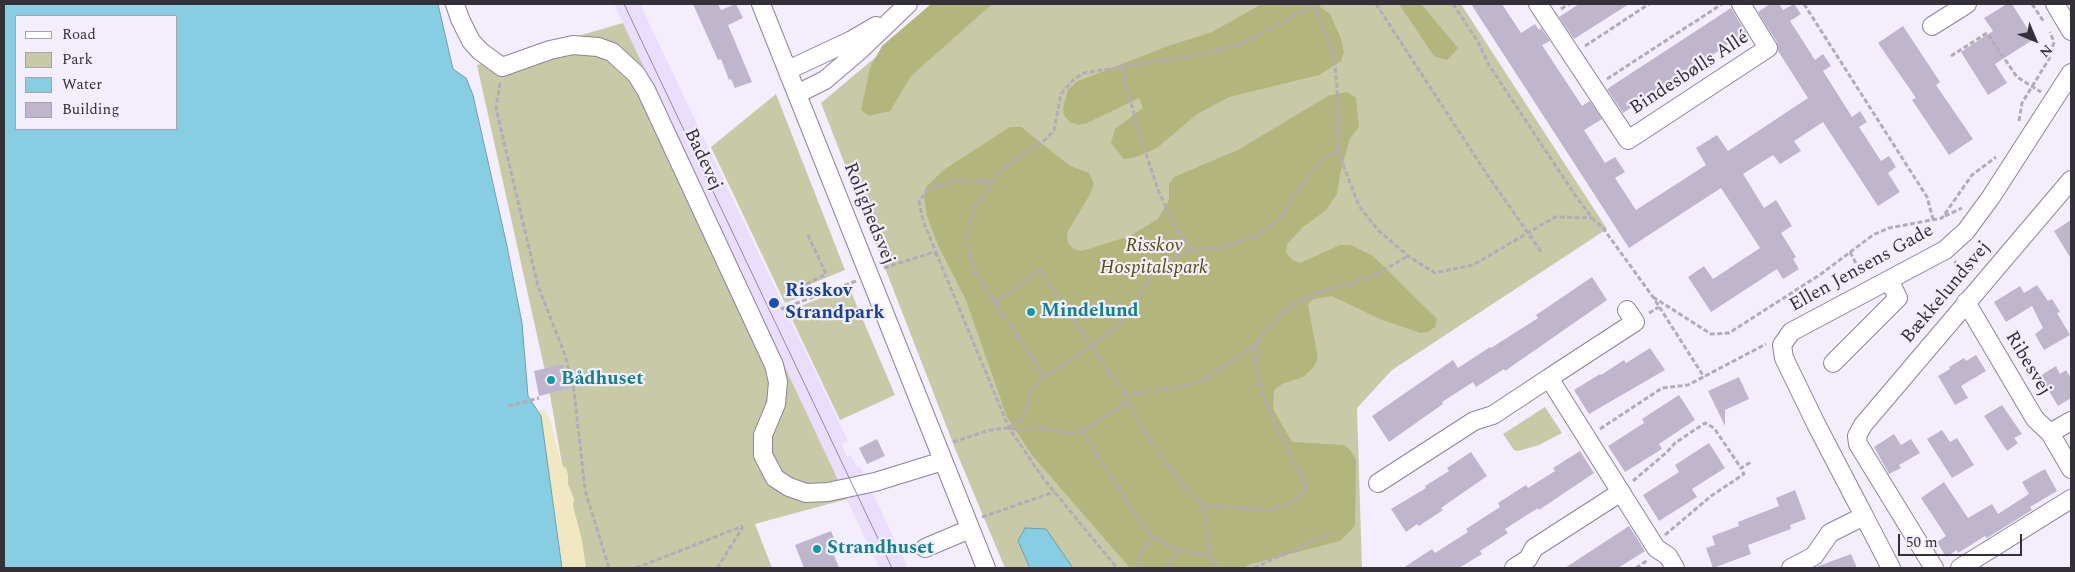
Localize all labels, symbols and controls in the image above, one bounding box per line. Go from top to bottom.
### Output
legend [15,15,178,130]
north arrow [2010,15,2060,65]
text: Road [62,23,96,46]
street label: Bindesbølls Allé [1626,27,1754,121]
text: N [2034,39,2057,62]
text: Park [62,48,93,71]
text: Water [62,73,102,96]
text: Building [62,98,119,121]
street label: Badevej [678,125,726,195]
street label: Rolighedsvej [837,160,899,268]
street label: Ellen Jensens Gade [1786,220,1938,318]
park label: Risskov Hospitalspark [1100,236,1208,280]
street label: Bækkelundsvej [1898,237,1996,349]
place label: Risskov Strandpark [785,281,885,325]
marker: Risskov Strandpark [767,296,781,310]
place label: Mindelund [1041,301,1139,323]
marker: Mindelund [1025,306,1037,318]
street label: Ribesvej [1999,328,2055,400]
place label: Bådhuset [561,369,644,391]
marker: Bådhuset [545,374,557,386]
scale bar [1900,524,2024,556]
text: 50 m [1906,531,1938,554]
place label: Strandhuset [827,538,934,560]
marker: Strandhuset [811,543,823,555]

